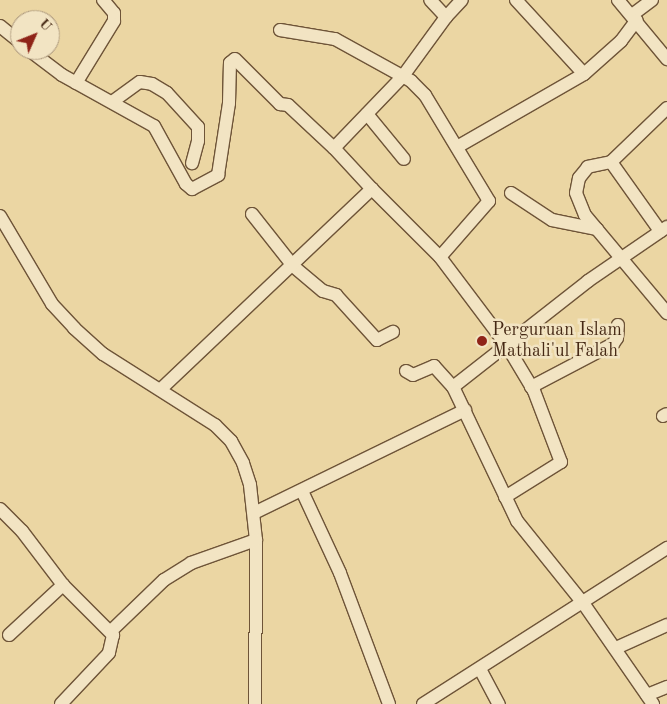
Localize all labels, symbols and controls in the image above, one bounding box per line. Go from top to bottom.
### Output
north arrow [10,10,60,60]
text: U [36,16,54,34]
place label: Perguruan Islam Mathali'ul Falah [492,320,622,362]
marker: Perguruan Islam Mathali'ul Falah [476,335,488,347]

